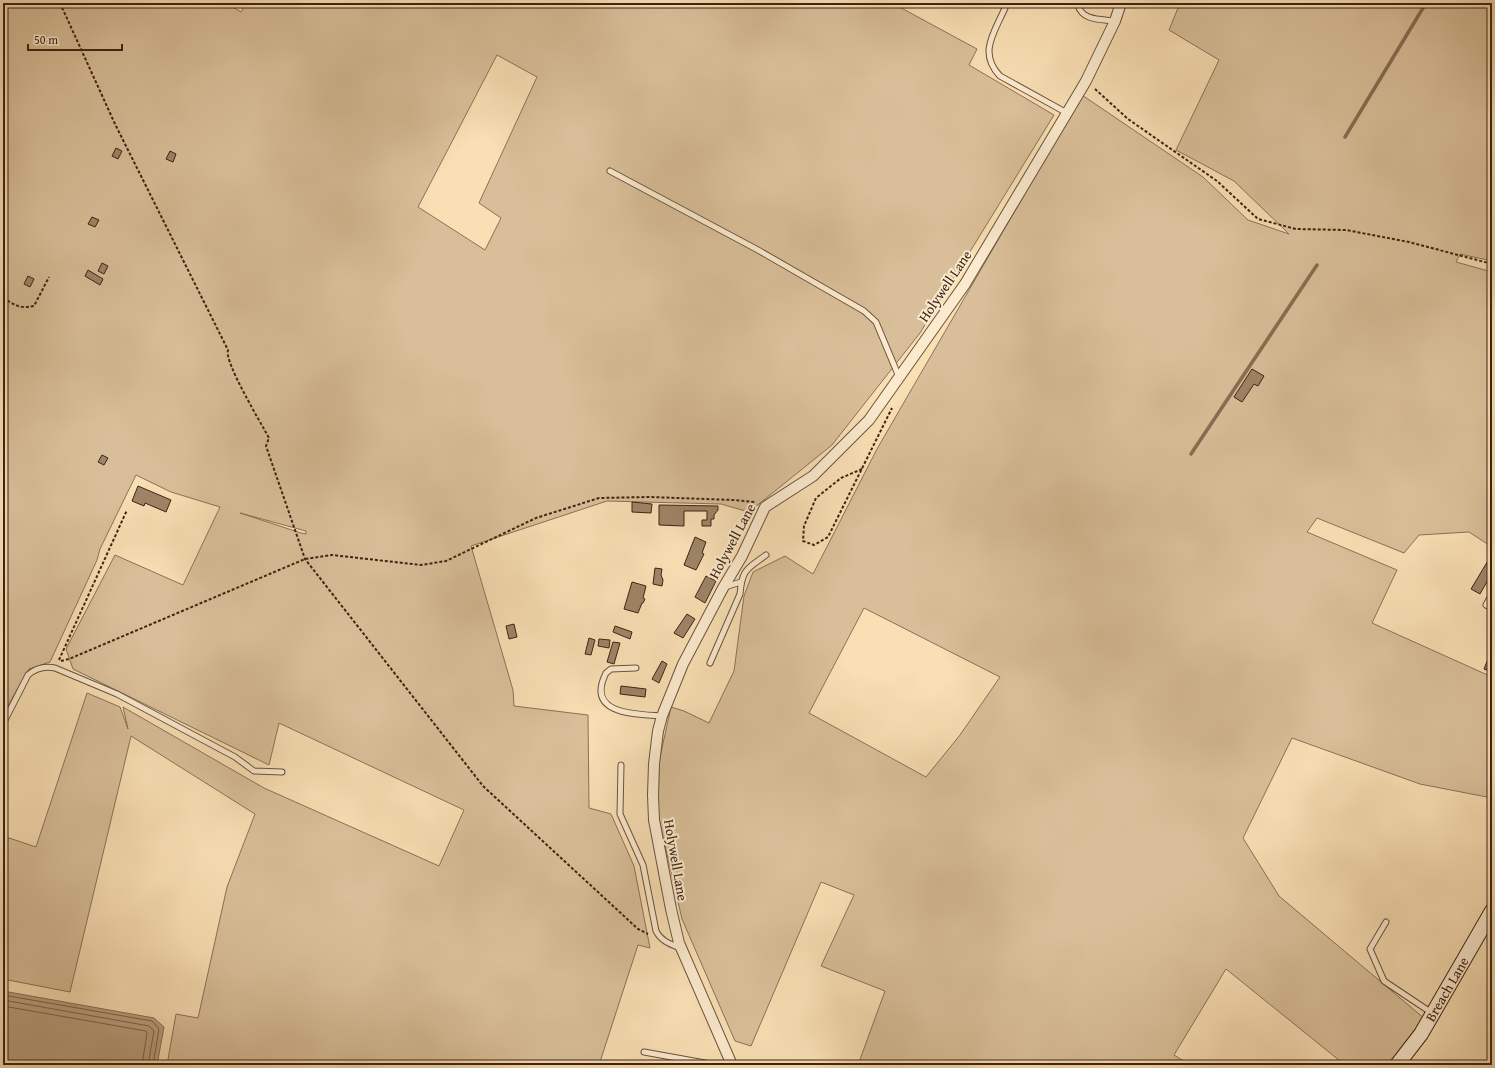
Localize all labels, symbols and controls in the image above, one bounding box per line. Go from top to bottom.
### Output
scale bar [28,26,122,52]
text: 50 m [34,31,58,48]
street label: Holywell Lane [914,246,977,326]
street label: Holywell Lane [704,500,760,582]
street label: Holywell Lane [659,818,693,903]
street label: Breach Lane [1420,953,1474,1025]

